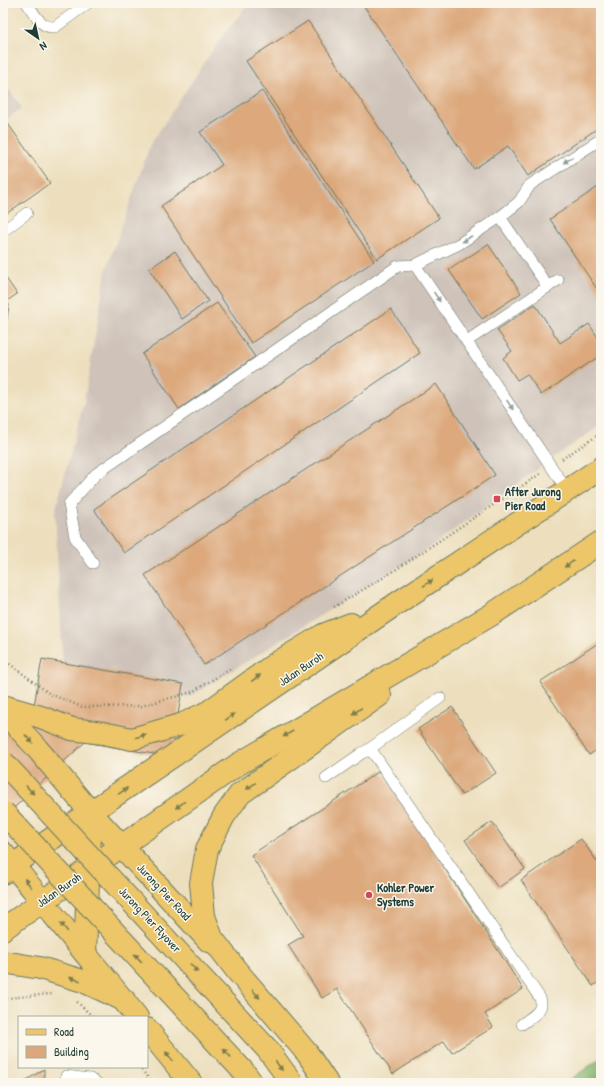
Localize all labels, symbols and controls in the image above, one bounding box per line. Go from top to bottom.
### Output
north arrow [18,18,58,58]
text: N [37,39,50,54]
one-way arrow [563,156,573,164]
one-way arrow [462,235,472,243]
one-way arrow [433,292,441,302]
one-way arrow [506,400,514,410]
place label: After Jurong Pier Road [505,483,562,514]
marker: After Jurong Pier Road [492,494,502,504]
one-way arrow [563,560,574,567]
one-way arrow [422,579,434,586]
street label: Jalan Buroh [275,647,326,690]
one-way arrow [251,674,261,682]
one-way arrow [352,707,362,715]
one-way arrow [225,713,235,721]
one-way arrow [283,730,293,738]
one-way arrow [136,733,148,739]
one-way arrow [25,734,34,744]
one-way arrow [246,782,256,790]
one-way arrow [25,785,34,796]
one-way arrow [118,787,128,795]
one-way arrow [174,801,185,809]
street label: Jurong Pier Road [133,859,196,924]
street label: Jalan Buroh [33,868,84,911]
one-way arrow [24,878,33,889]
place label: Kohler Power Systems [377,879,434,911]
street label: Jurong Pier Flyover [115,883,186,957]
marker: Kohler Power Systems [364,890,374,900]
one-way arrow [60,922,68,933]
one-way arrow [133,953,143,963]
one-way arrow [189,963,199,973]
one-way arrow [69,976,81,982]
one-way arrow [252,989,261,999]
legend [18,1016,148,1068]
text: Road [54,1023,74,1040]
text: Building [54,1043,89,1060]
one-way arrow [222,1048,231,1059]
one-way arrow [165,1051,173,1062]
one-way arrow [275,1061,283,1071]

